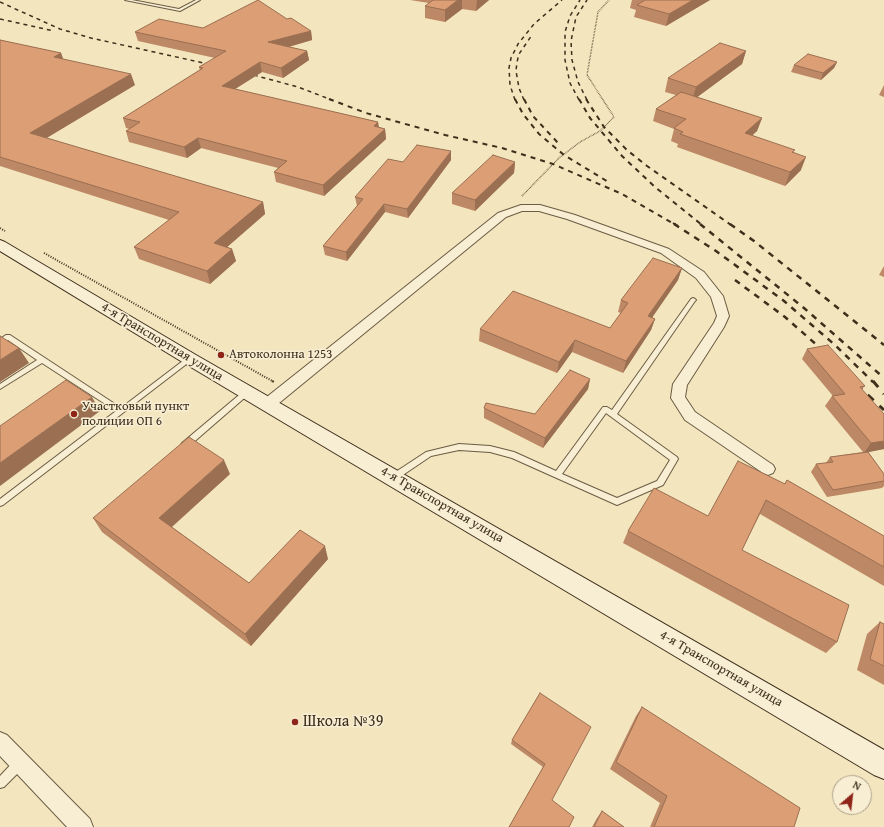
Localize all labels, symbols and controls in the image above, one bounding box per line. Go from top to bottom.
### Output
street label: 4-я Транспортная улица [98,299,226,385]
place label: Автоколонна 1253 [229,347,333,363]
marker: Автоколонна 1253 [216,350,226,360]
place label: Участковый пункт полиции ОП 6 [82,399,189,430]
marker: Участковый пункт полиции ОП 6 [69,409,79,419]
street label: 4-я Транспортная улица [378,463,506,547]
street label: 4-я Транспортная улица [657,627,785,711]
place label: Школа №39 [303,712,383,732]
marker: Школа №39 [290,717,300,727]
north arrow [832,775,872,815]
text: N [850,776,864,794]

